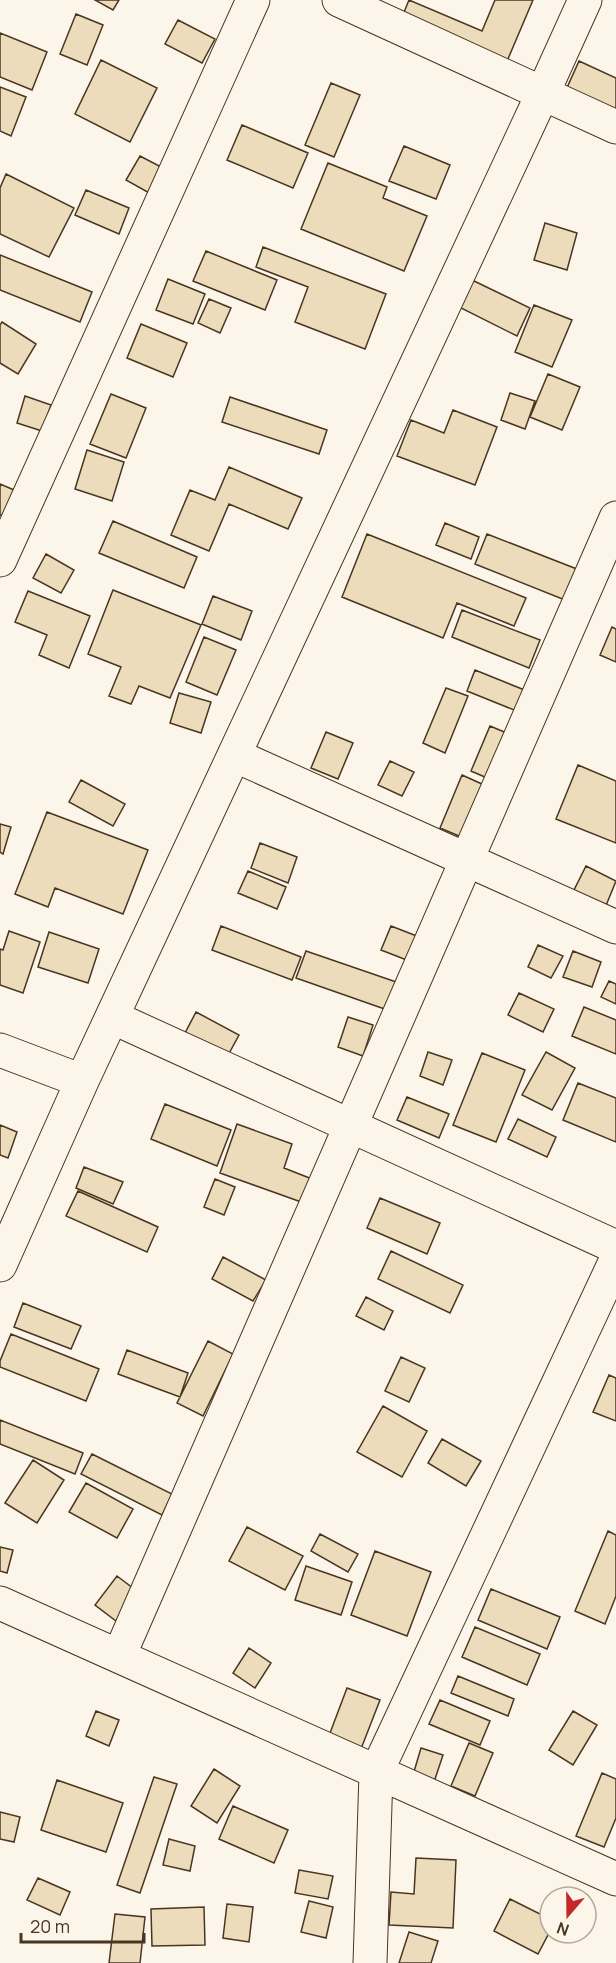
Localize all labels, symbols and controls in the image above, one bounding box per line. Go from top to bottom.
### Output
north arrow [538,1885,598,1945]
scale bar [21,1906,144,1944]
text: 20 m [30,1914,70,1938]
text: N [554,1917,572,1941]

